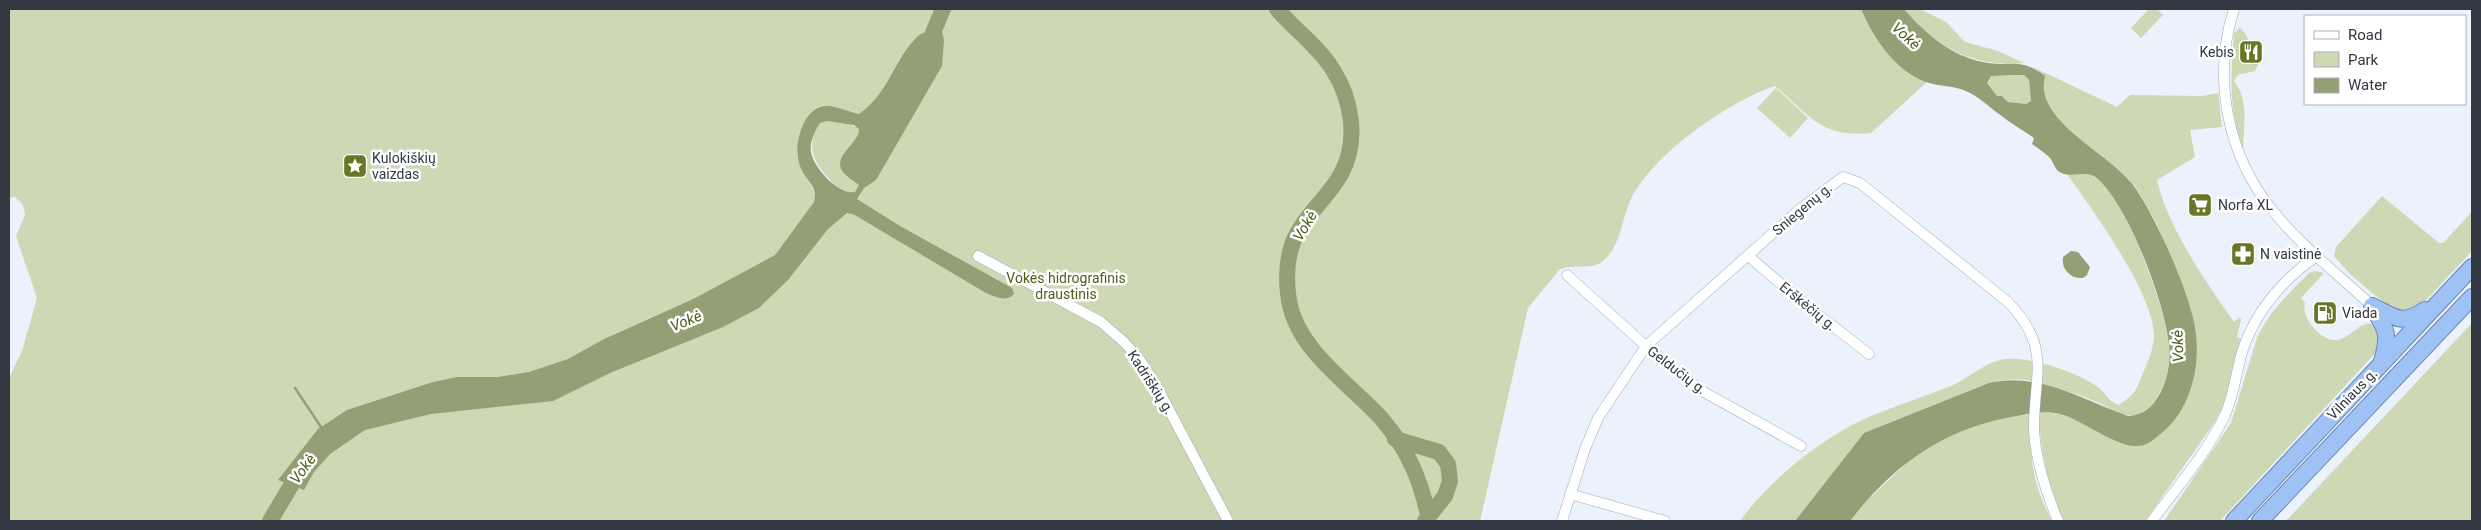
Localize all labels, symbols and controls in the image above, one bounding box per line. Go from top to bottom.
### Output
legend [2304,15,2466,105]
water label: Vokė [1888,18,1924,54]
text: Road [2348,26,2382,44]
restaurant icon: Kebis [2238,39,2264,65]
place label: Kebis [2199,44,2234,60]
text: Park [2348,51,2379,69]
text: Water [2348,76,2387,94]
place label: Kulokiškių vaizdas [372,150,436,182]
place icon: Kulokiškių vaizdas [342,153,368,179]
street label: Sniegenų g. [1769,180,1835,238]
supermarket icon: Norfa XL [2187,192,2213,218]
place label: Norfa XL [2218,197,2274,213]
water label: Vokė [1289,207,1321,244]
pharmacy icon: N vaistinė [2230,241,2256,267]
place label: N vaistinė [2260,246,2322,262]
park label: Vokės hidrografinis draustinis [1006,270,1126,302]
street label: Erškėčių g. [1777,278,1839,334]
fuel station icon: Viada [2312,300,2338,326]
place label: Viada [2342,305,2377,321]
water label: Vokė [668,307,705,335]
water label: Vokė [2168,329,2188,362]
street label: Geldučių g. [1644,343,1710,397]
street label: Kadriškių g. [1124,347,1178,417]
street label: Vilniaus g. [2324,365,2380,423]
water label: Vokė [286,450,320,487]

